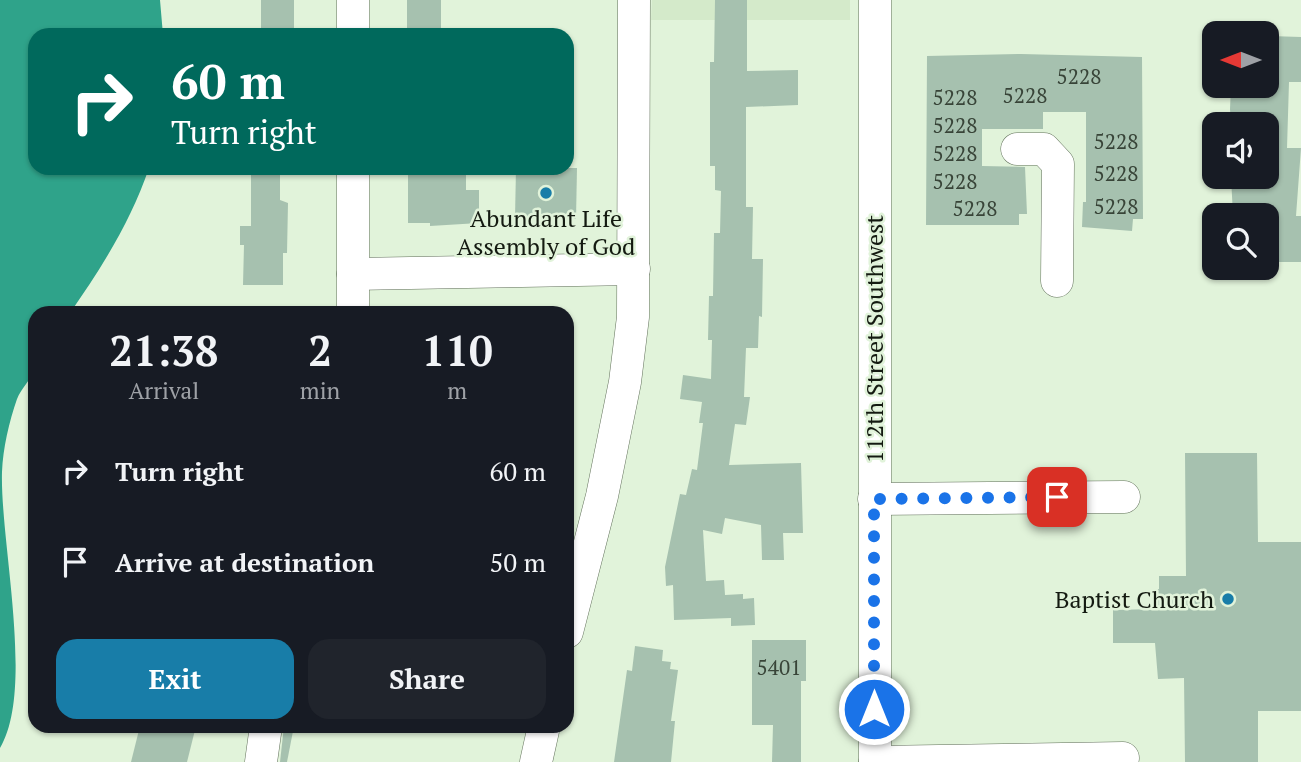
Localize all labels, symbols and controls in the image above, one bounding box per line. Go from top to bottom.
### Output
north arrow [1202,21,1279,98]
map controls [1202,21,1279,280]
text: 60 m [171,48,285,113]
icon: right [56,56,147,147]
house number: 5228 [1057,62,1101,90]
house number: 5228 [1003,81,1047,109]
house number: 5228 [933,83,977,111]
text: Turn right [171,111,317,153]
house number: 5228 [933,111,977,139]
button: sound [1202,112,1279,189]
house number: 5228 [1094,127,1138,155]
house number: 5228 [933,139,977,167]
house number: 5228 [1094,159,1138,187]
house number: 5228 [933,167,977,195]
marker: Abundant Life Assembly of God [538,185,554,201]
house number: 5228 [1094,192,1138,220]
house number: 5228 [953,194,997,222]
place label: Abundant Life Assembly of God [457,202,635,262]
button: search [1202,203,1279,280]
street label: 112th Street Southwest [858,215,890,463]
text: 21:38 [109,322,219,378]
text: 2 [308,322,332,378]
text: 110 [422,322,493,378]
text: Arrival [129,375,199,406]
text: min [300,375,340,406]
text: m [447,375,467,406]
icon: right [56,452,94,490]
text: Turn right [115,454,244,488]
text: 60 m [490,454,546,488]
pin [1027,467,1087,527]
icon: arrive [1038,478,1076,516]
icon: arrive [56,543,94,581]
text: Arrive at destination [115,545,374,579]
text: 50 m [490,545,546,579]
place label: Baptist Church [1055,583,1214,615]
marker: Baptist Church [1220,591,1236,607]
button: Exit [56,639,294,719]
button: Share [308,639,546,719]
house number: 5401 [757,653,801,681]
position arrow [837,672,911,746]

